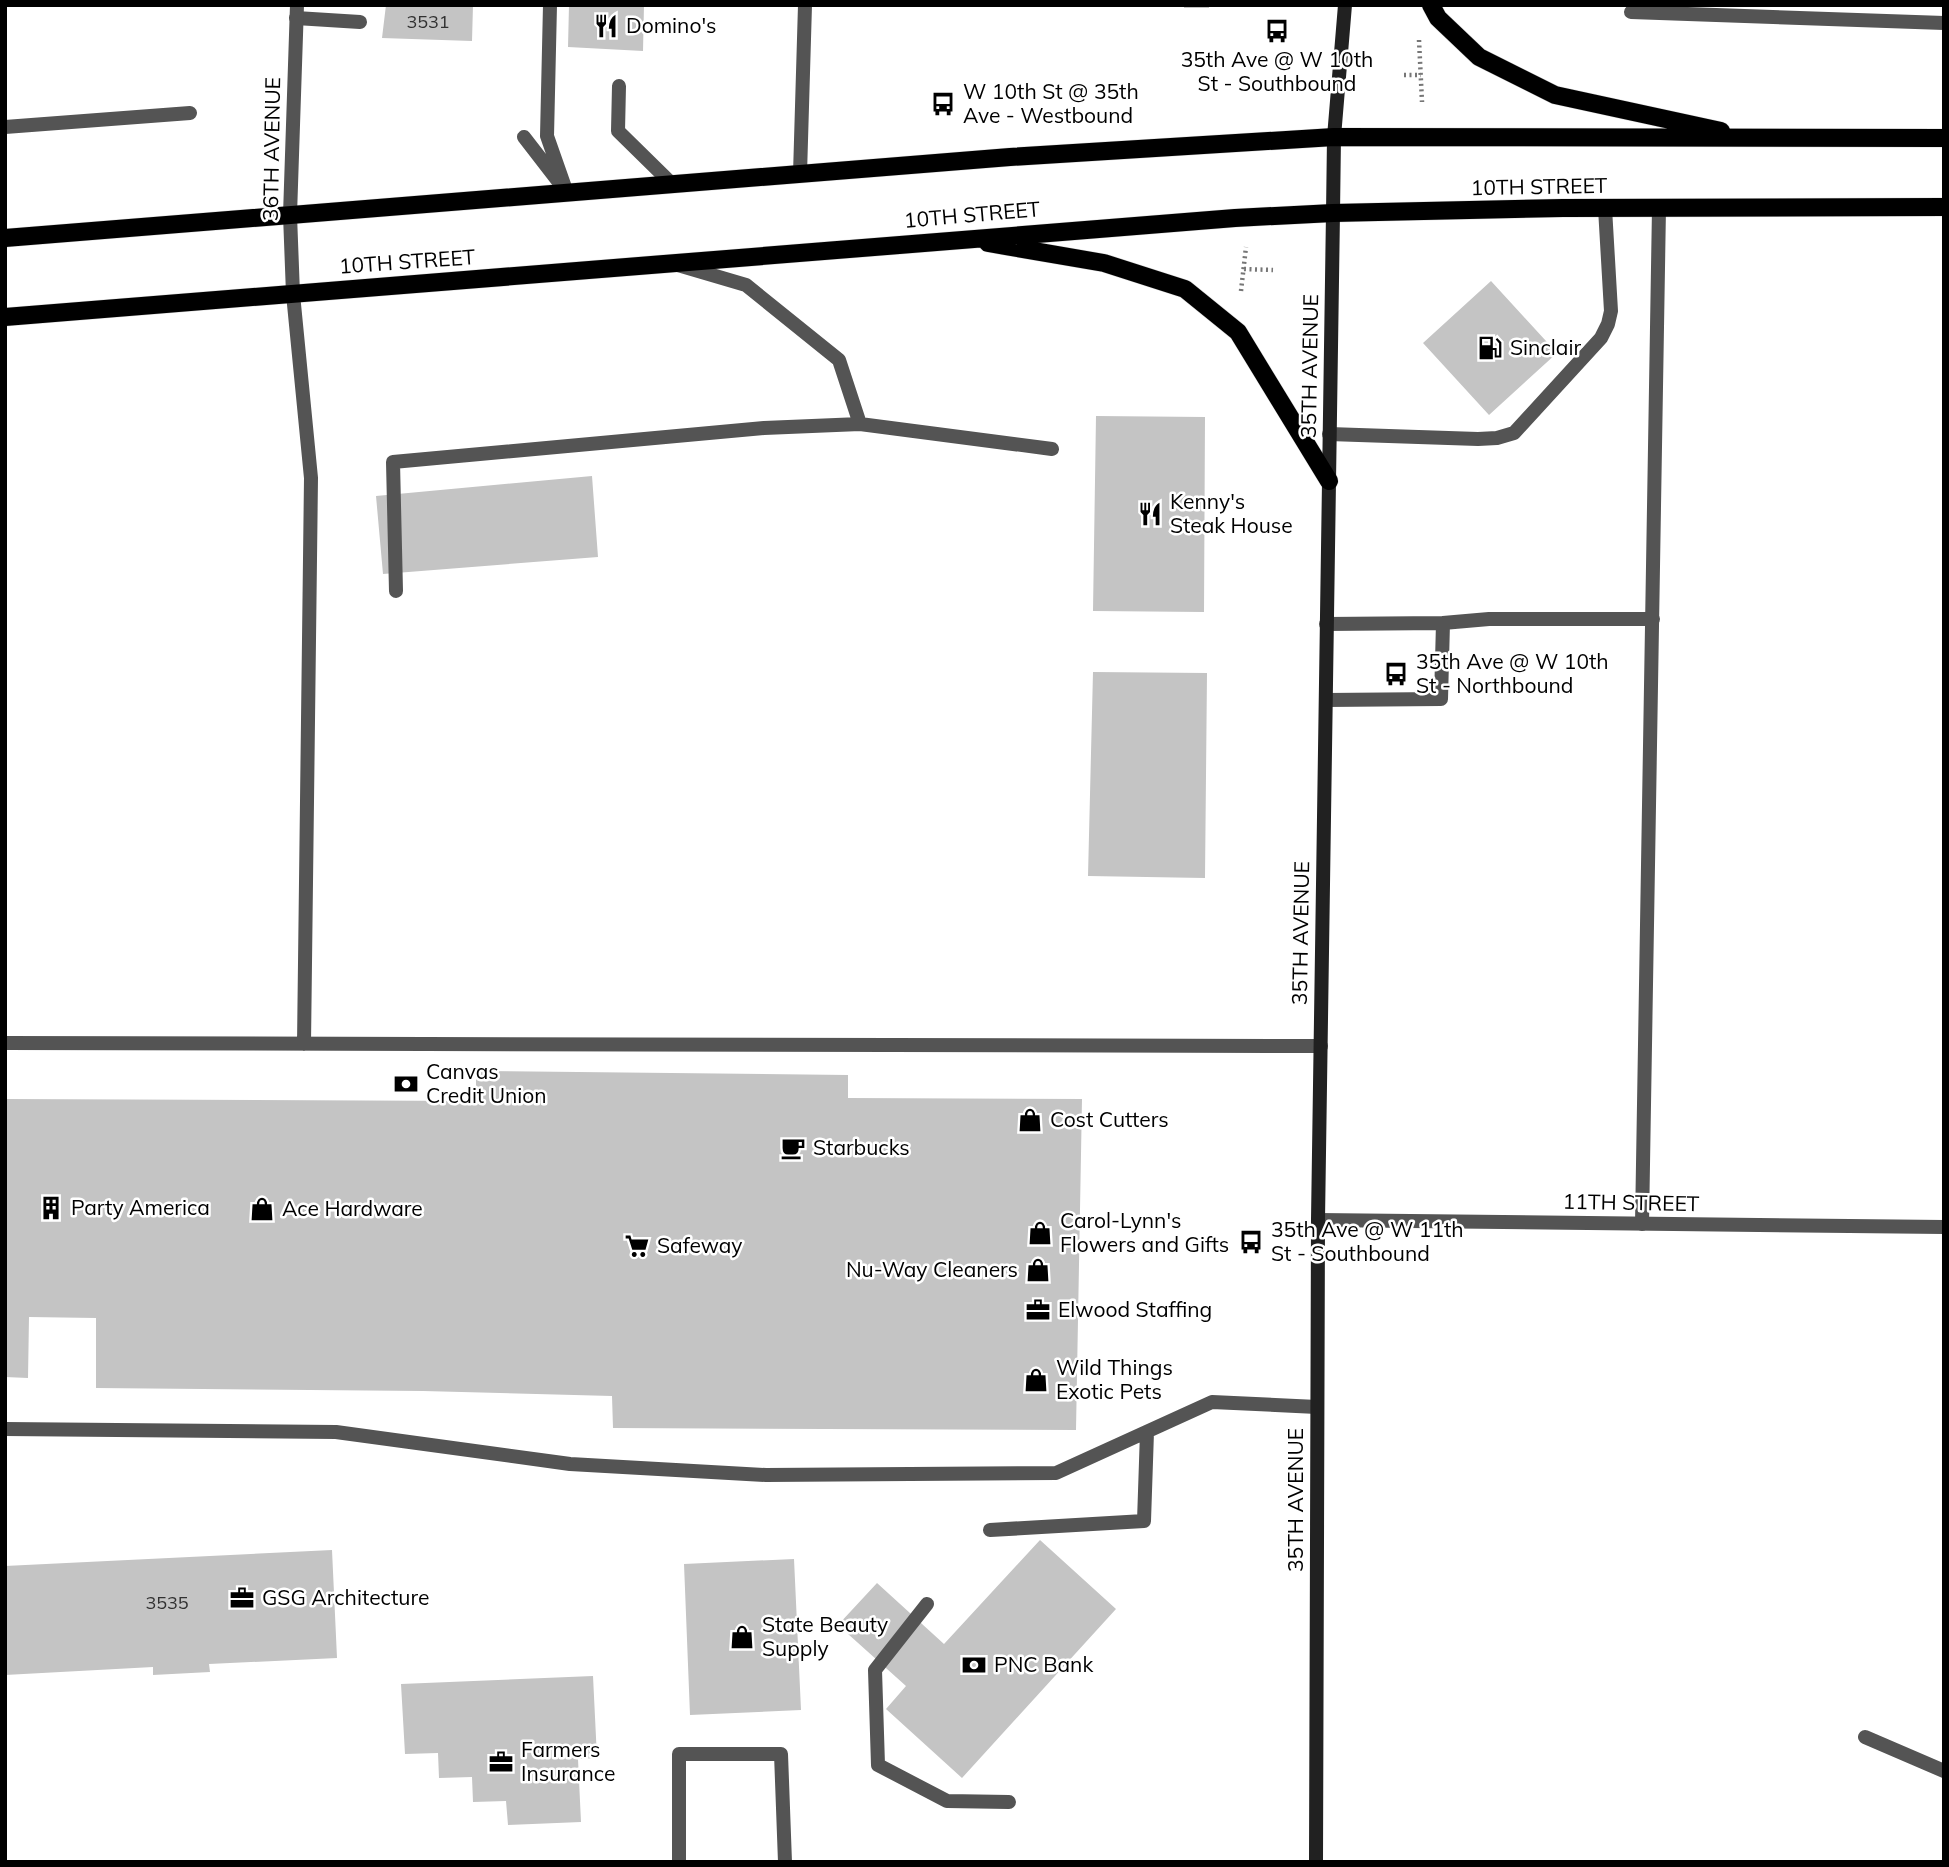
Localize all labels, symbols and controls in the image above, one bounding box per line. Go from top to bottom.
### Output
house number: 3531 [406,10,450,33]
restaurant icon: Domino's [592,12,620,40]
place label: Domino's [626,12,716,38]
bus stop icon: 35th Ave @ W 10th St - Southbound [1263,17,1291,45]
place label: 35th Ave @ W 10th St - Southbound [1181,46,1373,96]
street label: 36TH AVENUE [257,77,285,221]
place label: W 10th St @ 35th Ave - Westbound [963,78,1139,128]
bus stop icon: W 10th St @ 35th Ave - Westbound [929,90,957,118]
street label: 10TH STREET [1470,172,1608,200]
street label: 10TH STREET [903,195,1041,233]
street label: 10TH STREET [338,243,476,279]
street label: 35TH AVENUE [1295,294,1323,438]
fuel station icon: Sinclair [1476,334,1504,362]
place label: Sinclair [1510,334,1581,360]
place label: Kenny's Steak House [1170,488,1293,538]
restaurant icon: Kenny's Steak House [1136,500,1164,528]
place label: 35th Ave @ W 10th St - Northbound [1416,648,1609,698]
bus stop icon: 35th Ave @ W 10th St - Northbound [1382,660,1410,688]
street label: 35TH AVENUE [1286,861,1314,1005]
place label: Canvas Credit Union [426,1058,547,1108]
bank icon: Canvas Credit Union [392,1070,420,1098]
shop icon: Cost Cutters [1016,1106,1044,1134]
place label: Cost Cutters [1050,1106,1169,1132]
cafe icon: Starbucks [779,1134,807,1162]
place label: Starbucks [813,1134,910,1160]
street label: 11TH STREET [1563,1188,1700,1216]
building icon: Party America [37,1194,65,1222]
place label: Party America [71,1194,210,1220]
shop icon: Ace Hardware [248,1195,276,1223]
place label: Ace Hardware [282,1195,423,1221]
place label: Carol-Lynn's Flowers and Gifts [1060,1207,1229,1257]
place label: 35th Ave @ W 11th St - Southbound [1271,1216,1464,1266]
shop icon: Carol-Lynn's Flowers and Gifts [1026,1219,1054,1247]
bus stop icon: 35th Ave @ W 11th St - Southbound [1237,1228,1265,1256]
supermarket icon: Safeway [623,1232,651,1260]
place label: Safeway [657,1232,742,1258]
place label: Nu-Way Cleaners [846,1256,1018,1282]
shop icon: Nu-Way Cleaners [1024,1256,1052,1284]
office icon: Elwood Staffing [1024,1296,1052,1324]
place label: Elwood Staffing [1058,1296,1212,1322]
place label: Wild Things Exotic Pets [1056,1354,1173,1404]
shop icon: Wild Things Exotic Pets [1022,1366,1050,1394]
street label: 35TH AVENUE [1282,1428,1308,1572]
office icon: GSG Architecture [228,1584,256,1612]
place label: GSG Architecture [262,1584,429,1610]
house number: 3535 [145,1591,189,1614]
place label: State Beauty Supply [762,1611,888,1661]
shop icon: State Beauty Supply [728,1623,756,1651]
bank icon: PNC Bank [960,1651,988,1679]
place label: PNC Bank [994,1651,1093,1677]
place label: Farmers Insurance [521,1736,615,1786]
office icon: Farmers Insurance [487,1748,515,1776]

